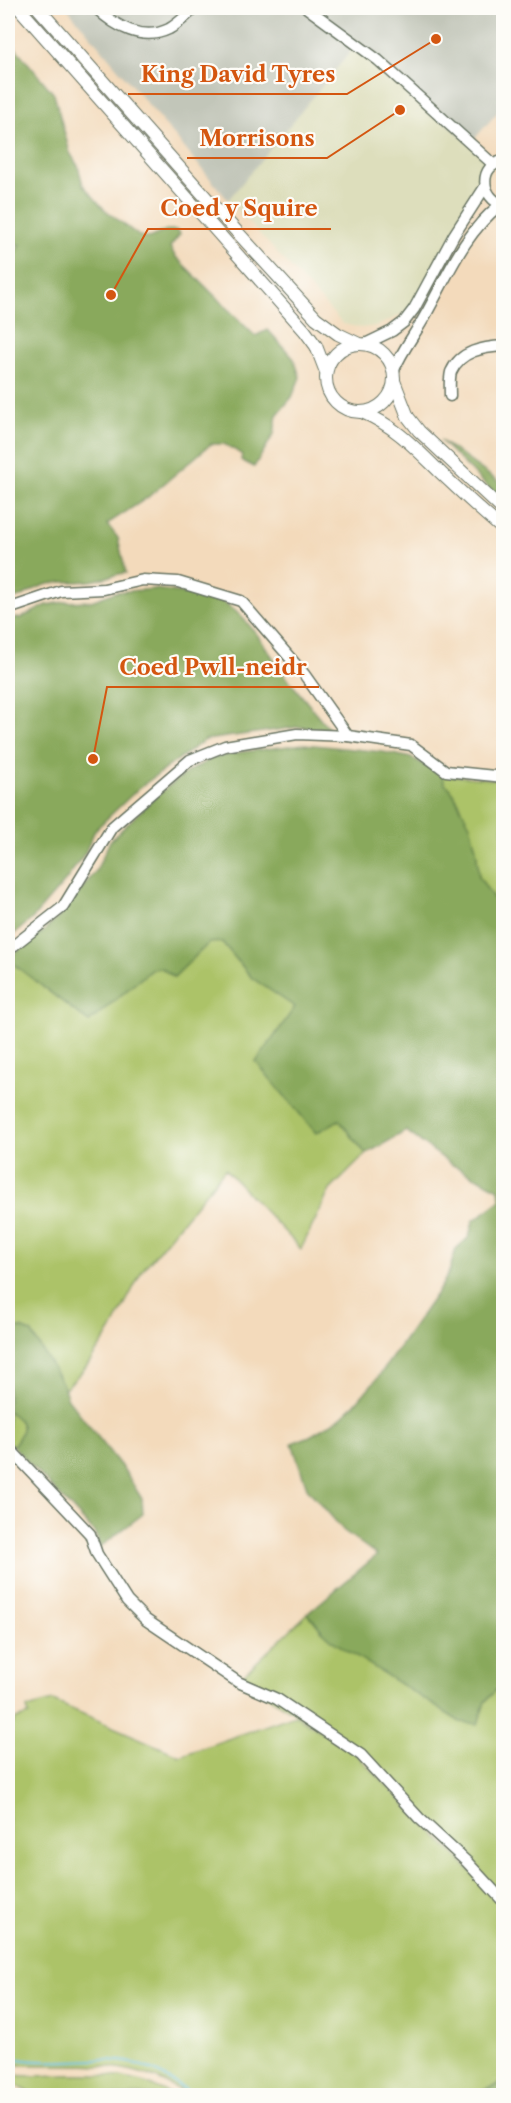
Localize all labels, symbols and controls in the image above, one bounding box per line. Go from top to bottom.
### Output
callout: King David Tyres [128,54,347,94]
text: King David Tyres [141,61,335,88]
callout: Morrisons [187,118,327,158]
text: Morrisons [199,125,315,152]
callout: Coed y Squire [148,189,331,229]
text: Coed y Squire [160,195,318,222]
callout: Coed Pwll-neidr [107,647,319,687]
text: Coed Pwll-neidr [119,654,307,681]

